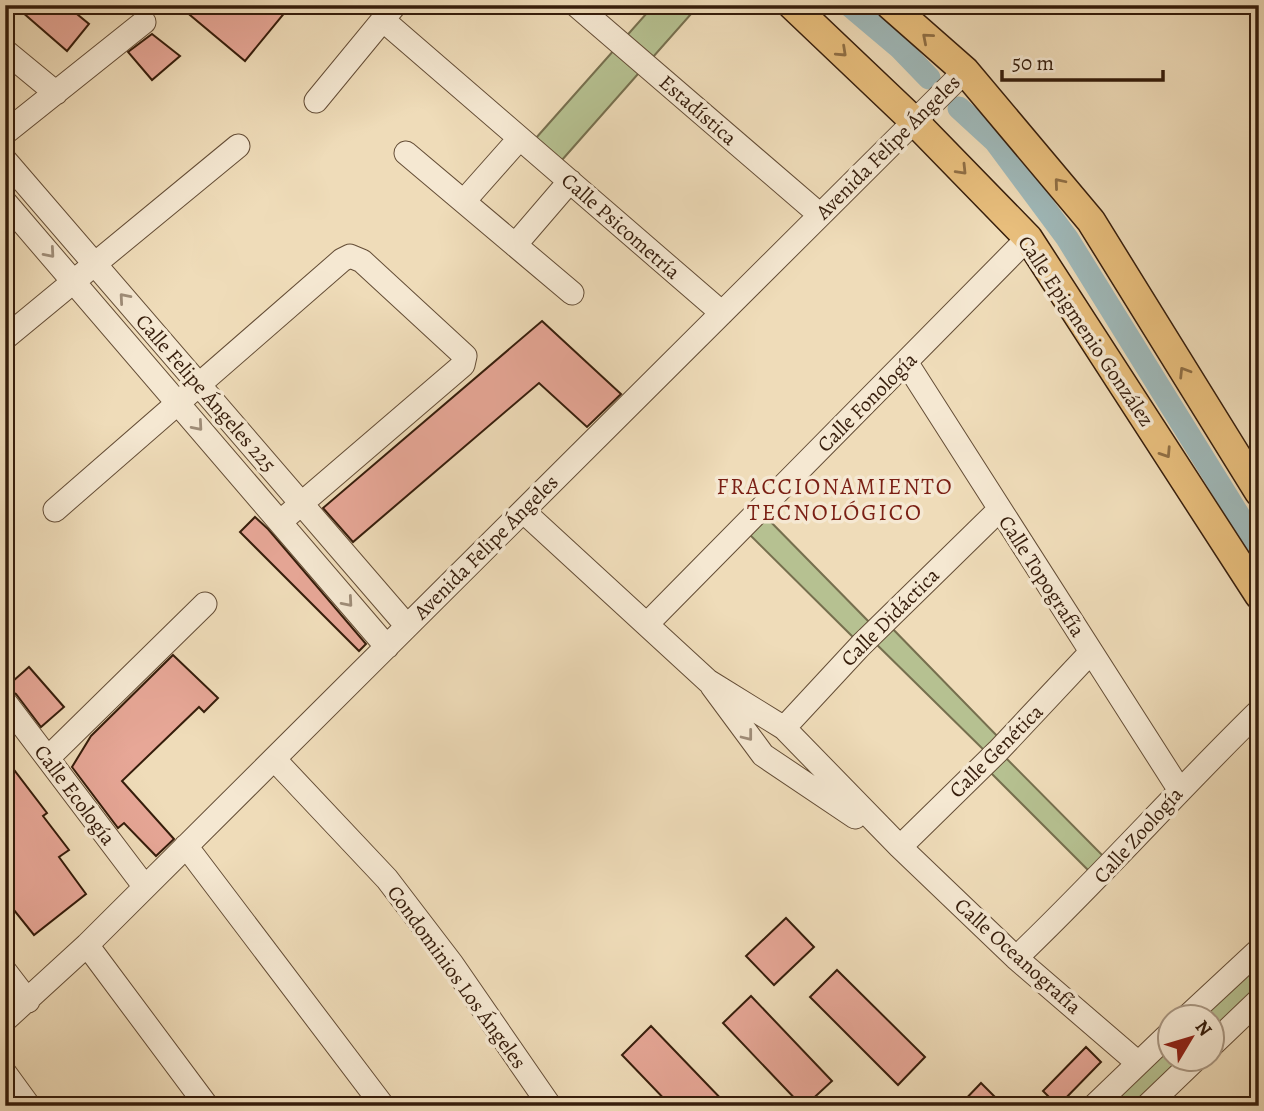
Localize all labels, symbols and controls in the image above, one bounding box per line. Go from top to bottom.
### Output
one-way arrow [923,34,936,46]
scale bar [1002,38,1162,82]
one-way arrow [834,43,847,56]
text: 50 m [1012,49,1054,77]
street label: Estadística [653,68,743,152]
street label: Avenida Felipe Ángeles [809,68,967,226]
one-way arrow [953,162,966,175]
street label: Calle Psicometría [555,166,687,286]
one-way arrow [1055,178,1067,191]
street label: Calle Epigmenio González [1012,230,1160,432]
one-way arrow [42,245,54,258]
one-way arrow [120,294,132,307]
street label: Calle Felipe Ángeles 225 [129,308,283,478]
street label: Calle Fonología [811,346,923,458]
one-way arrow [1180,366,1193,379]
one-way arrow [190,418,202,431]
one-way arrow [1158,445,1171,458]
street label: Avenida Felipe Ángeles [407,468,565,626]
district label: FRACCIONAMIENTO TECNOLÓGICO [716,471,954,528]
street label: Calle Topografía [992,510,1092,642]
street label: Calle Didáctica [835,561,946,672]
one-way arrow [340,594,353,607]
street label: Calle Genética [943,698,1049,804]
one-way arrow [740,728,752,741]
street label: Calle Ecología [28,739,122,851]
street label: Calle Zoología [1087,781,1189,889]
street label: Condominios Los Ángeles [381,880,533,1074]
street label: Calle Oceanografía [949,891,1088,1021]
north arrow [1156,1002,1226,1072]
text: N [1189,1015,1218,1042]

